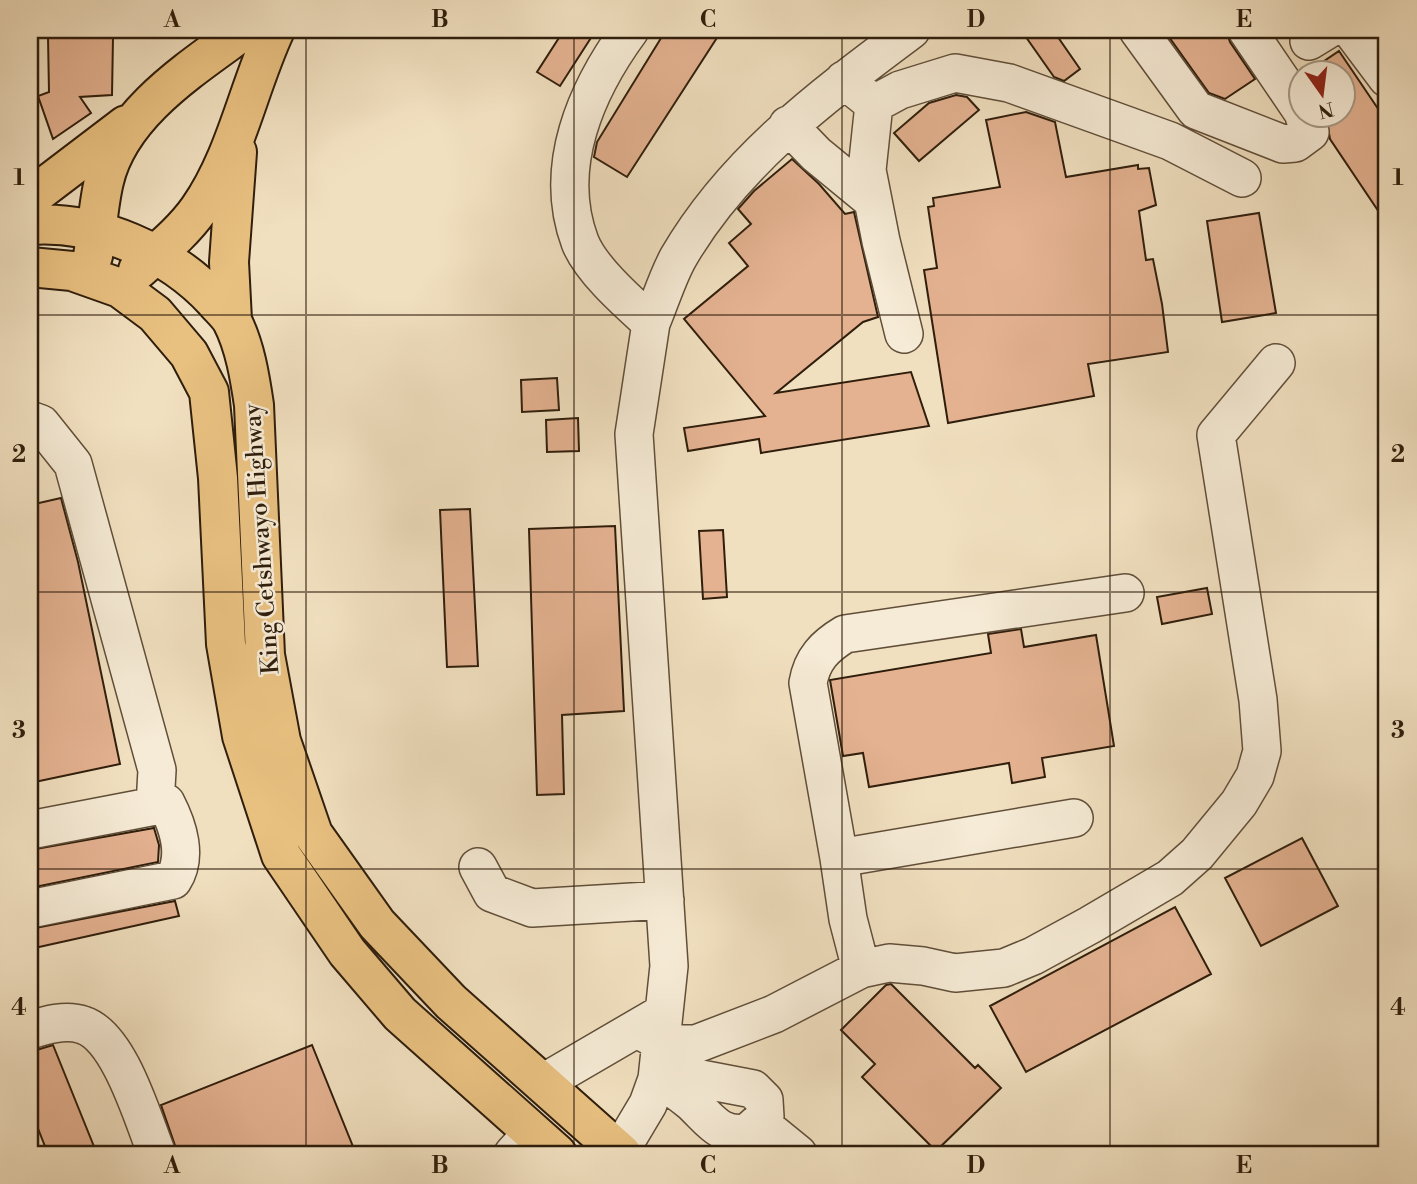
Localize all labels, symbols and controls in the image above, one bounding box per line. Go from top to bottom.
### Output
text: A [163,6,181,34]
text: B [431,6,449,34]
text: C [700,6,716,34]
text: D [967,6,985,34]
text: E [1236,6,1252,34]
north arrow [1288,60,1358,130]
text: N [1316,96,1336,123]
text: 1 [13,164,25,192]
text: 1 [1392,164,1404,192]
street label: King Cetshwayo Highway [238,402,286,675]
text: 2 [12,441,26,469]
text: 2 [1391,441,1405,469]
text: 3 [12,717,26,745]
text: 3 [1391,717,1405,745]
text: 4 [11,994,27,1022]
text: 4 [1390,994,1406,1022]
text: A [163,1152,181,1180]
text: B [431,1152,449,1180]
text: C [700,1152,716,1180]
text: D [967,1152,985,1180]
text: E [1236,1152,1252,1180]

